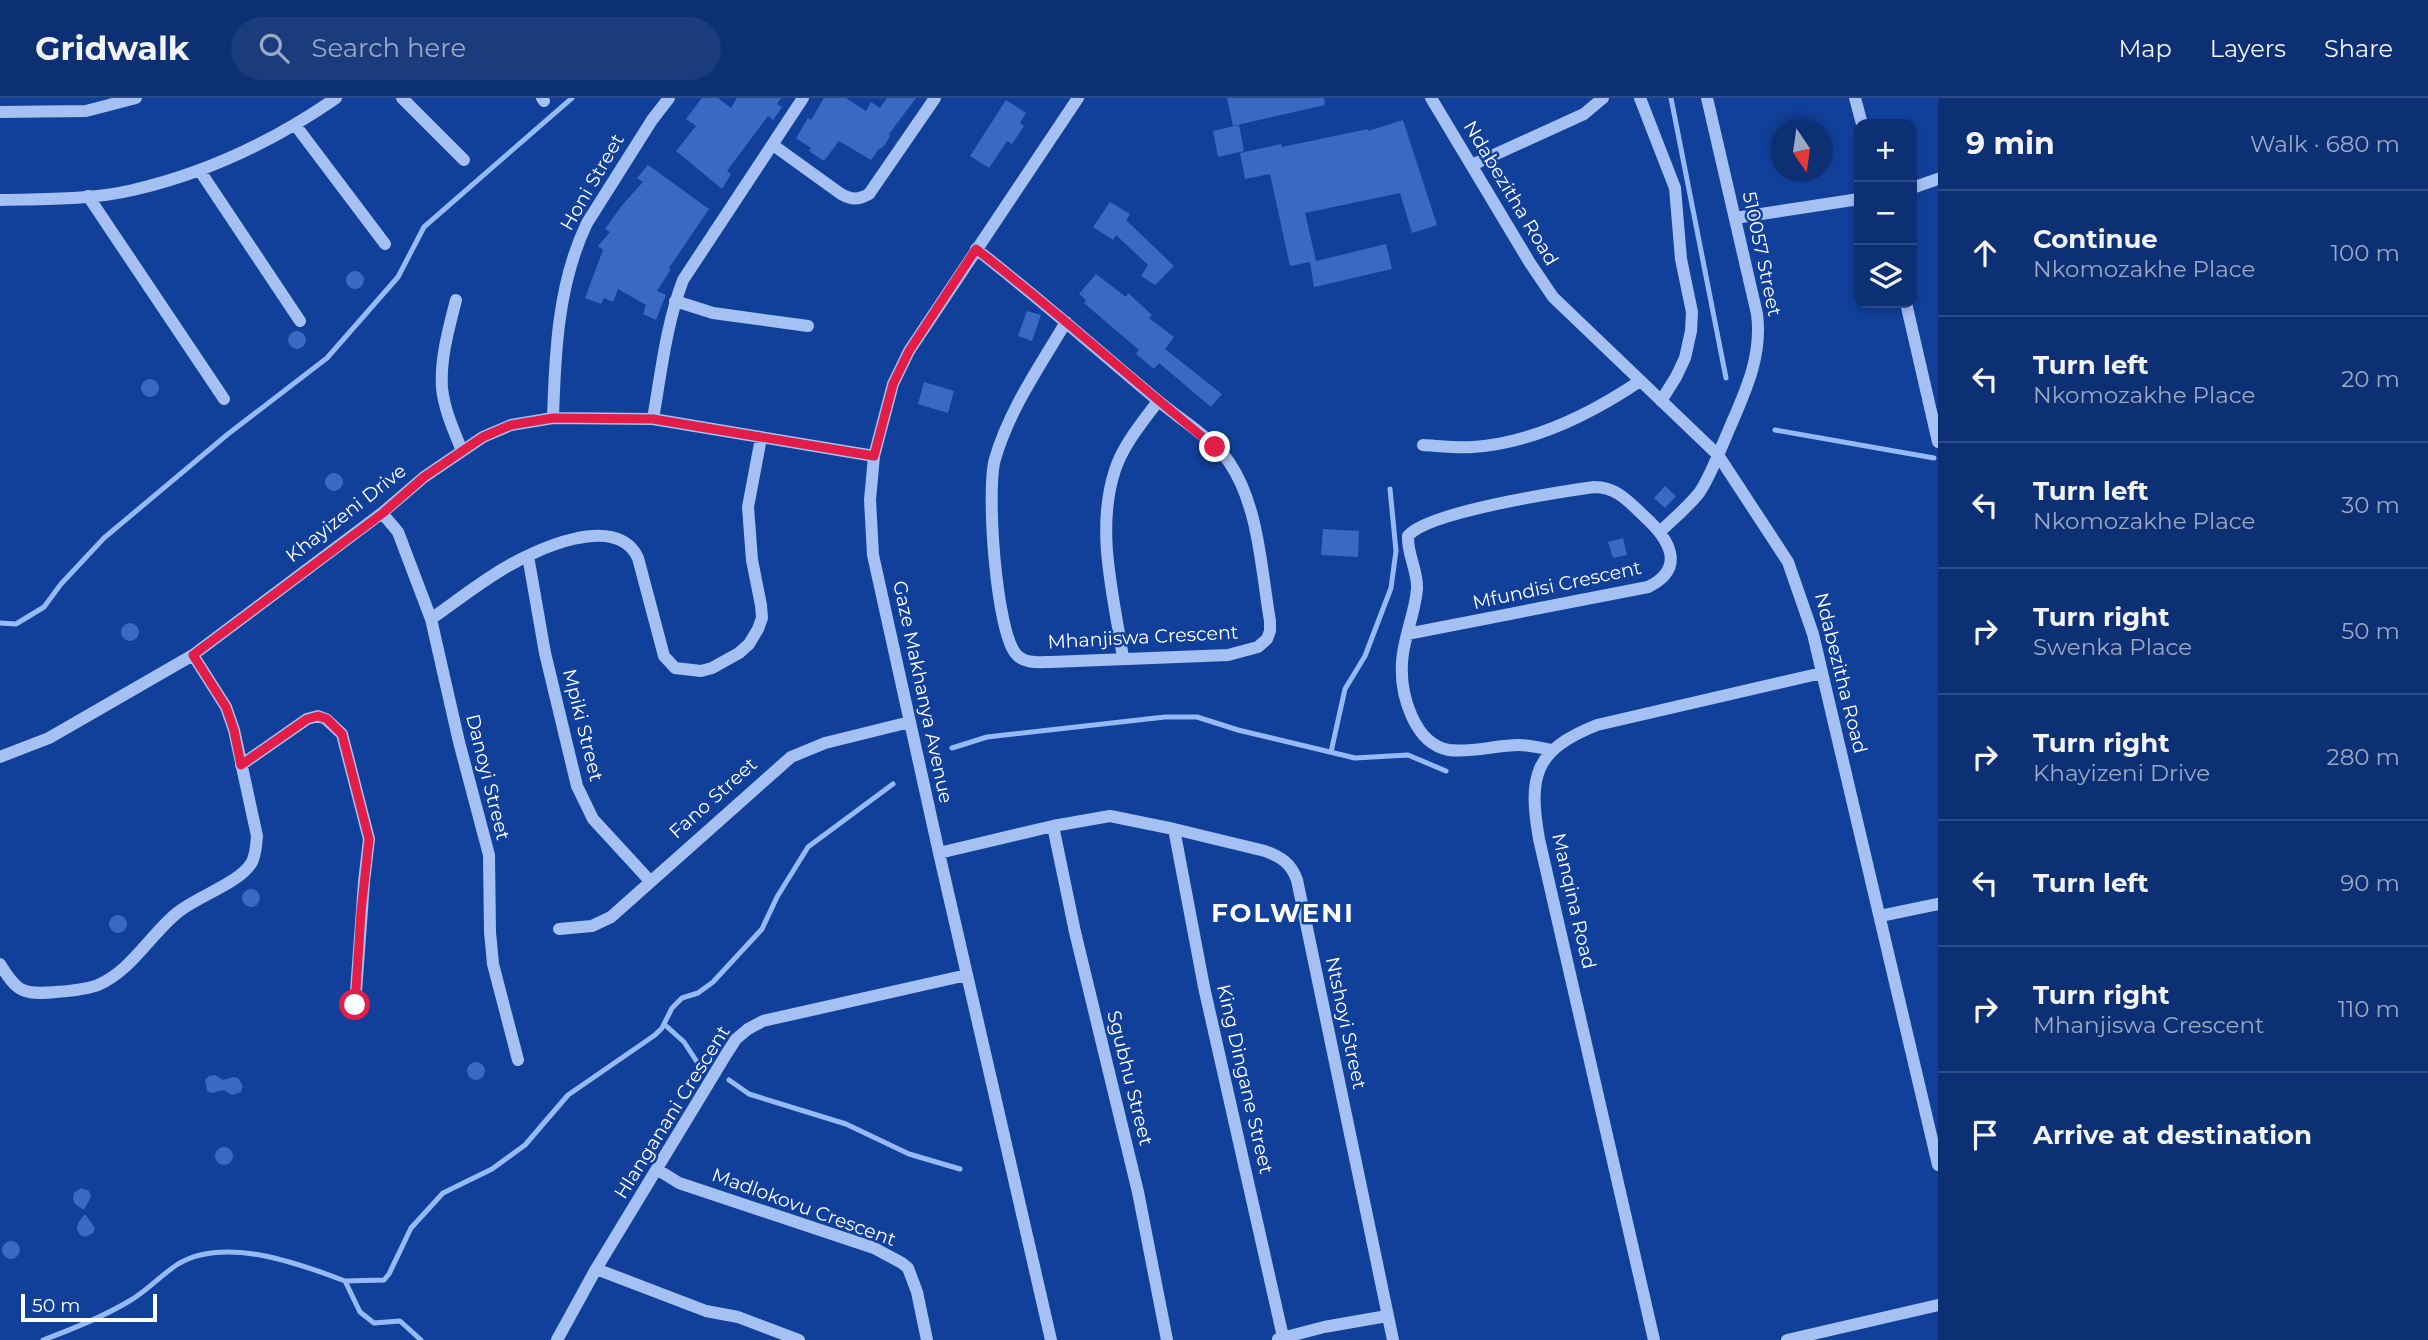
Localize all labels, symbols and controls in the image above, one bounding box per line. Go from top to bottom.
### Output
search box [231,17,721,80]
text: Gridwalk [35,28,189,68]
icon: search [255,29,293,67]
text: Search here [311,32,466,64]
text: Map [2118,34,2172,63]
text: Layers [2210,34,2286,63]
text: Share [2324,34,2393,63]
street label: Ndabezitha Road [1459,116,1563,270]
north arrow [1770,119,1833,182]
map controls [1854,119,1917,308]
button: + [1854,119,1917,182]
text: 9 min [1966,125,2055,162]
street label: Honi Street [555,129,629,234]
text: Walk · 680 m [2250,130,2400,158]
button: − [1854,182,1917,245]
street label: 510057 Street [1738,190,1786,319]
text: Continue [2033,223,2158,255]
icon: ahead [1966,234,2004,272]
text: 100 m [2331,239,2400,267]
button: layers [1854,245,1917,308]
text: Nkomozakhe Place [2033,255,2255,283]
text: Turn left [2033,349,2149,381]
icon: left [1966,360,2004,398]
text: 20 m [2341,365,2400,393]
text: Nkomozakhe Place [2033,381,2255,409]
route end [1199,431,1230,462]
street label: Khayizeni Drive [281,459,411,567]
text: Turn left [2033,475,2149,507]
icon: left [1966,486,2004,524]
text: 30 m [2341,491,2400,519]
text: Nkomozakhe Place [2033,507,2255,535]
street label: Mfundisi Crescent [1471,556,1644,614]
street label: Gaze Makhanya Avenue [888,579,958,805]
street label: Ndabezitha Road [1810,590,1872,756]
text: Turn right [2033,601,2169,633]
icon: right [1966,612,2004,650]
text: 50 m [2341,617,2400,645]
street label: Mhanjiswa Crescent [1047,620,1239,653]
text: Swenka Place [2033,633,2192,661]
street label: Mpiki Street [558,666,608,784]
street label: Danoyi Street [461,712,515,843]
text: Turn right [2033,727,2169,759]
icon: right [1966,738,2004,776]
text: 280 m [2327,743,2400,771]
street label: Fano Street [664,752,762,843]
text: Khayizeni Drive [2033,759,2210,787]
street label: Manqina Road [1547,831,1601,971]
icon: left [1966,864,2004,902]
text: Turn left [2033,867,2149,899]
text: 90 m [2340,869,2400,897]
district label: FOLWENI [1211,897,1355,929]
street label: Ntshoyi Street [1321,955,1371,1092]
text: Turn right [2033,979,2169,1011]
street label: King Dingane Street [1212,982,1278,1176]
route start [339,989,370,1020]
icon: right [1966,990,2004,1028]
text: 110 m [2338,995,2400,1023]
street label: Sgubhu Street [1102,1008,1158,1148]
text: Mhanjiswa Crescent [2033,1011,2264,1039]
street label: Hlanganani Crescent [609,1021,735,1203]
icon: arrive [1966,1116,2004,1154]
text: Arrive at destination [2033,1119,2312,1151]
street label: Madlokovu Crescent [709,1163,899,1251]
scale bar [21,1291,158,1323]
text: 50 m [32,1294,80,1317]

